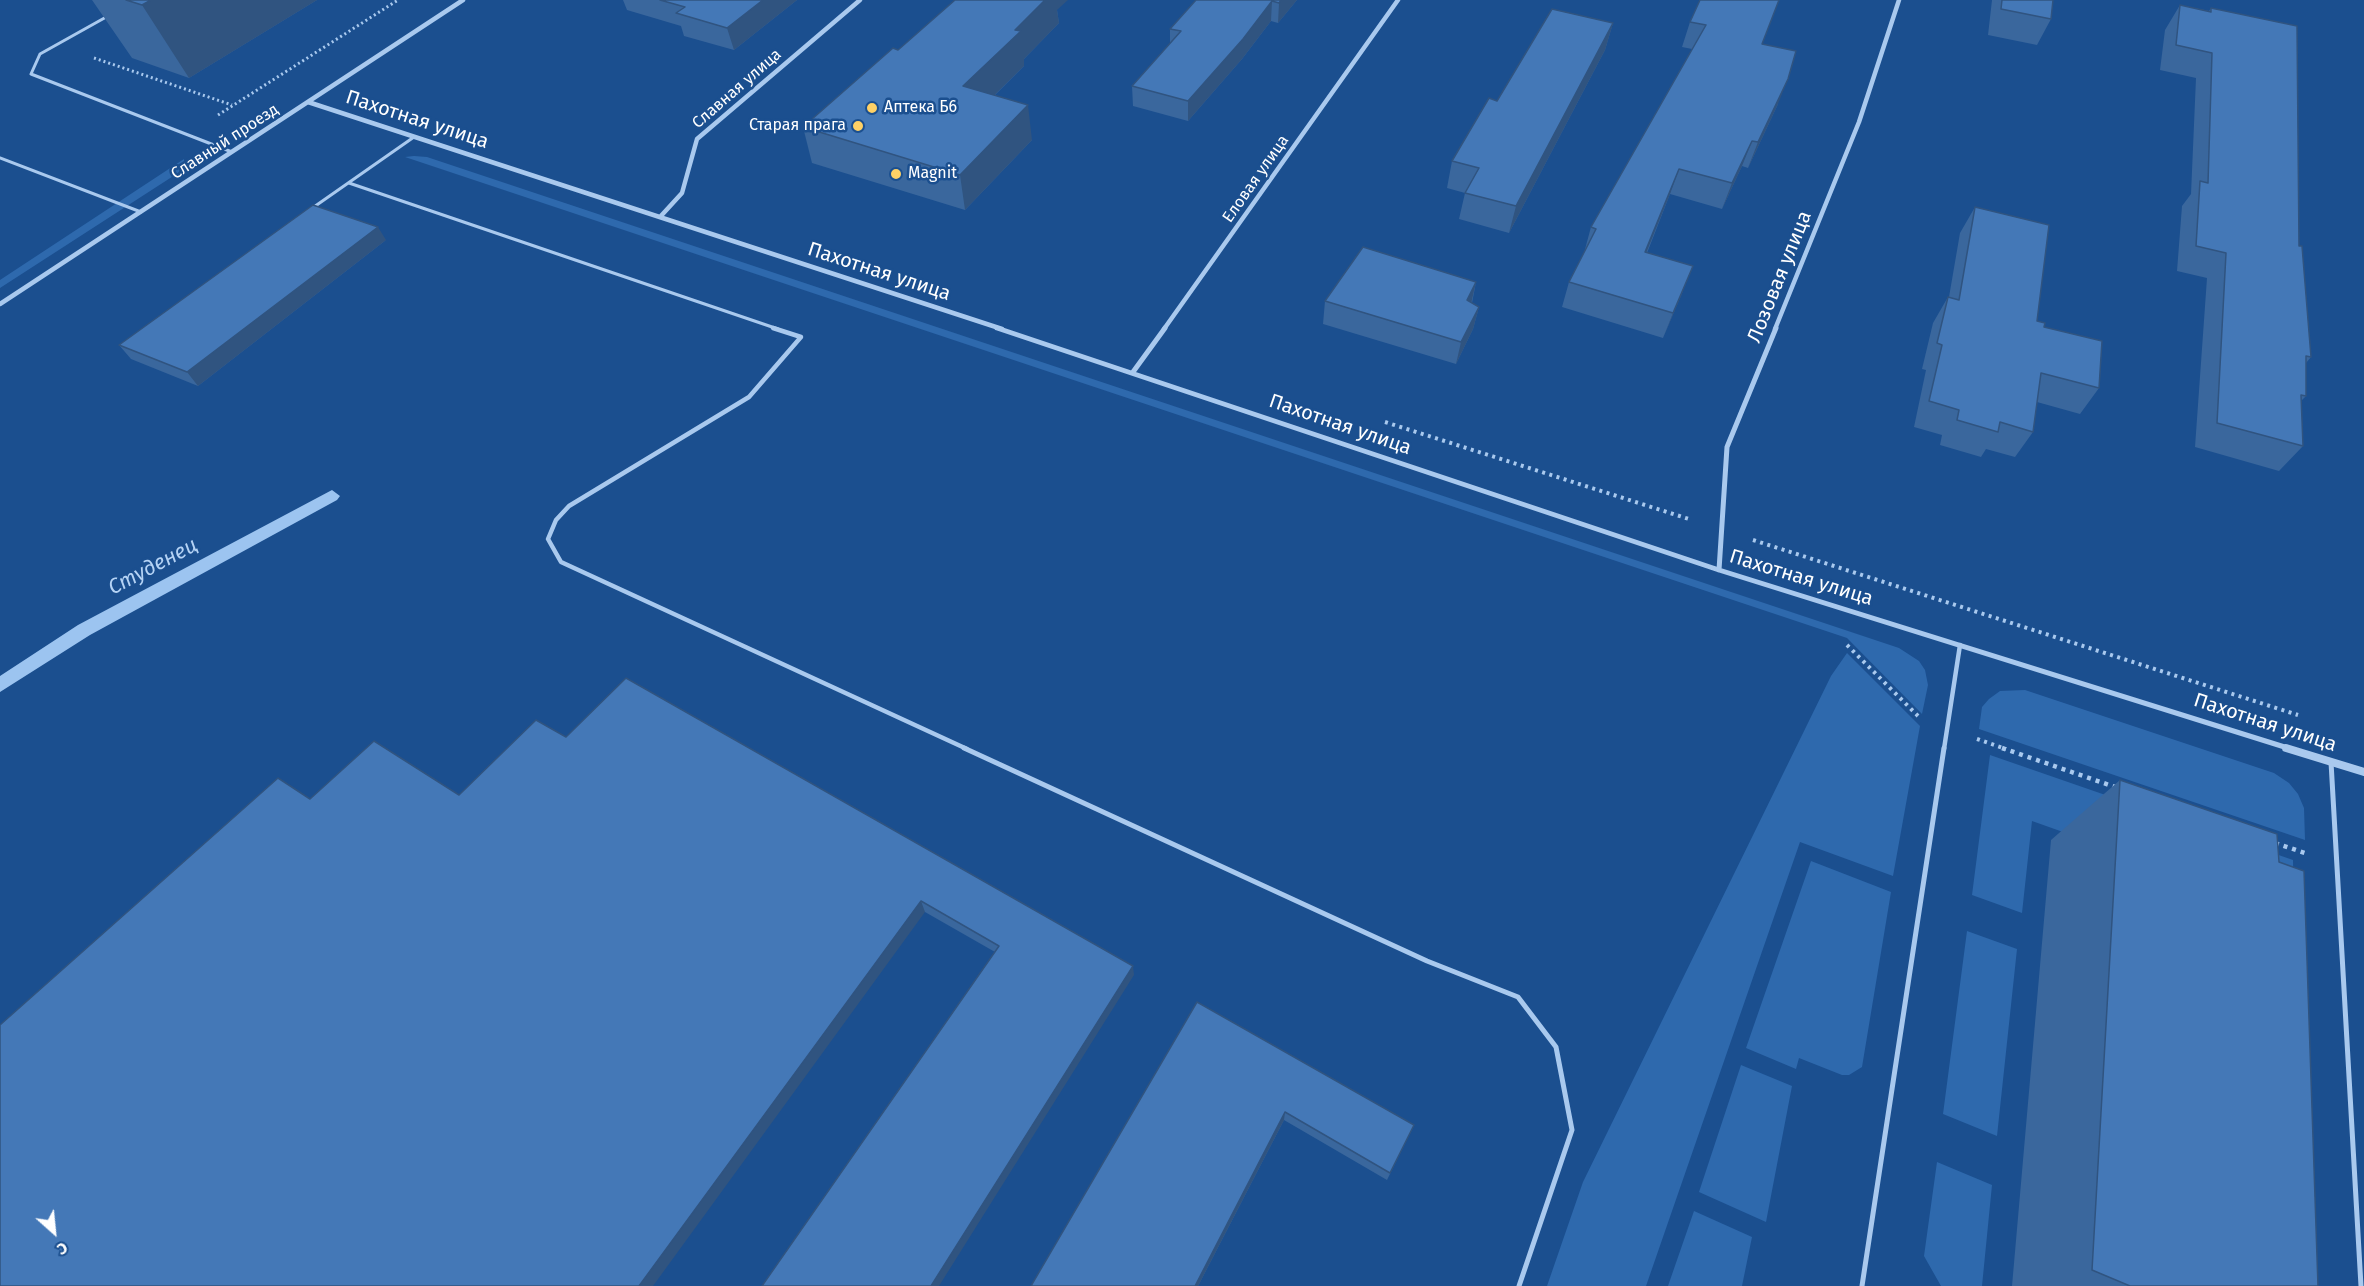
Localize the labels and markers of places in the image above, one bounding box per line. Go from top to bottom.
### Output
place label: Аптека Б6 [884,98,957,118]
marker: Аптека Б6 [865,101,879,115]
place label: Старая прага [749,116,846,136]
marker: Старая прага [851,119,865,133]
place label: Magnit [908,164,957,184]
marker: Magnit [889,167,903,181]

